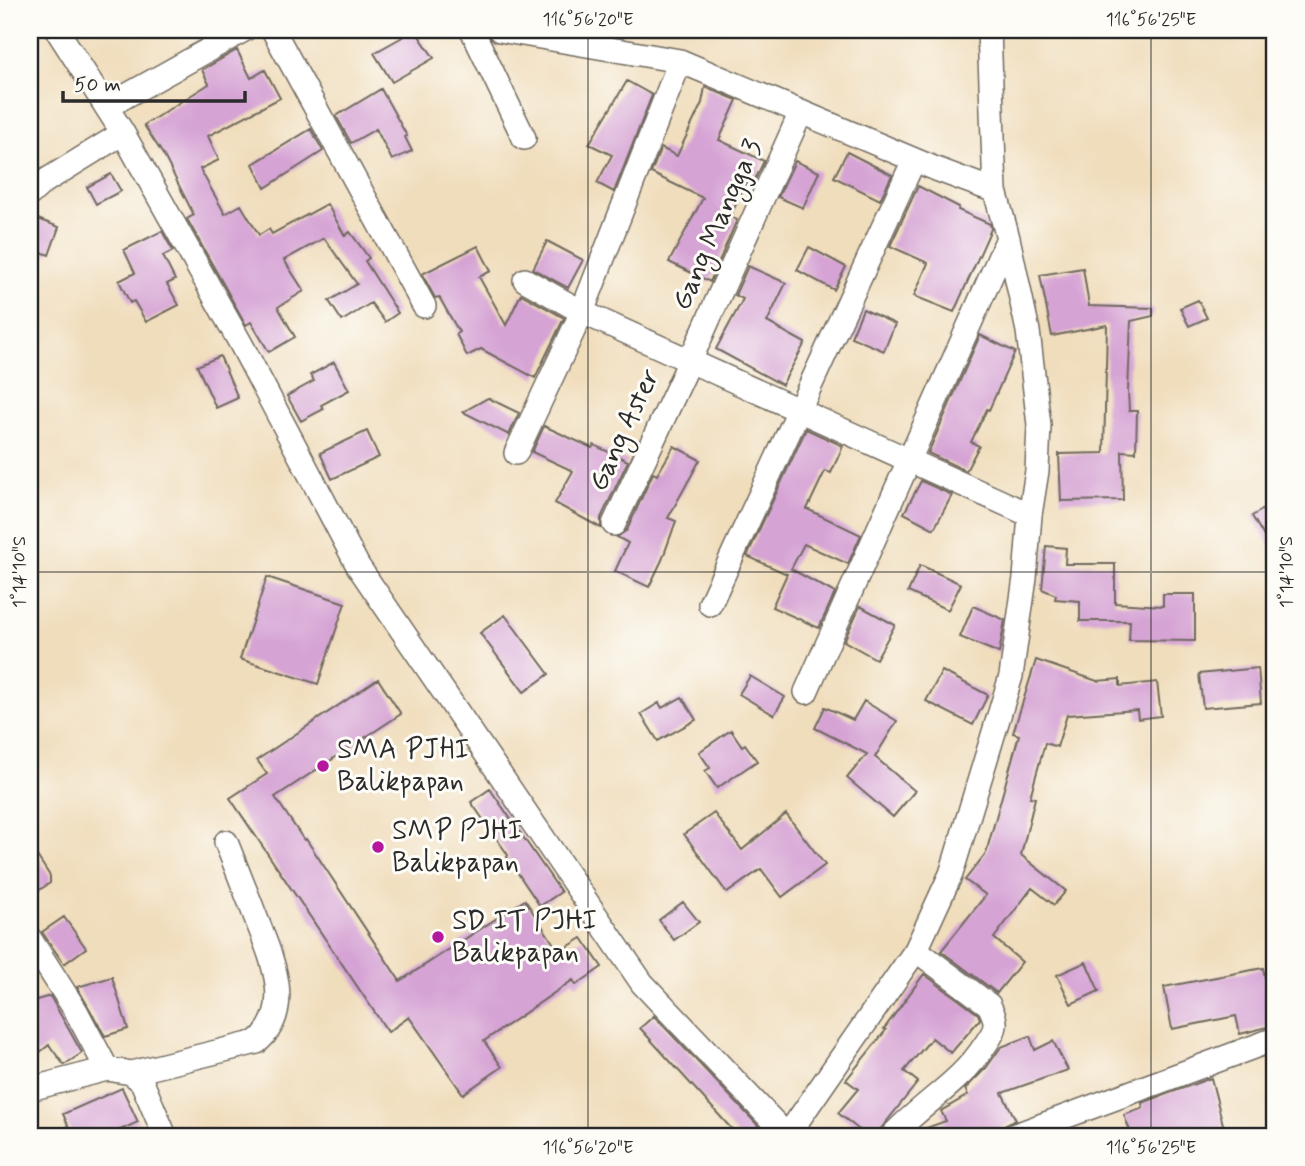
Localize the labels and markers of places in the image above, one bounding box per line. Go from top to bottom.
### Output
place label: SMA PJHI Balikpapan [337,732,469,801]
marker: SMA PJHI Balikpapan [315,758,331,774]
place label: SMP PJHI Balikpapan [392,813,522,882]
marker: SMP PJHI Balikpapan [370,839,386,855]
place label: SD IT PJHI Balikpapan [452,903,597,972]
marker: SD IT PJHI Balikpapan [430,929,446,945]

